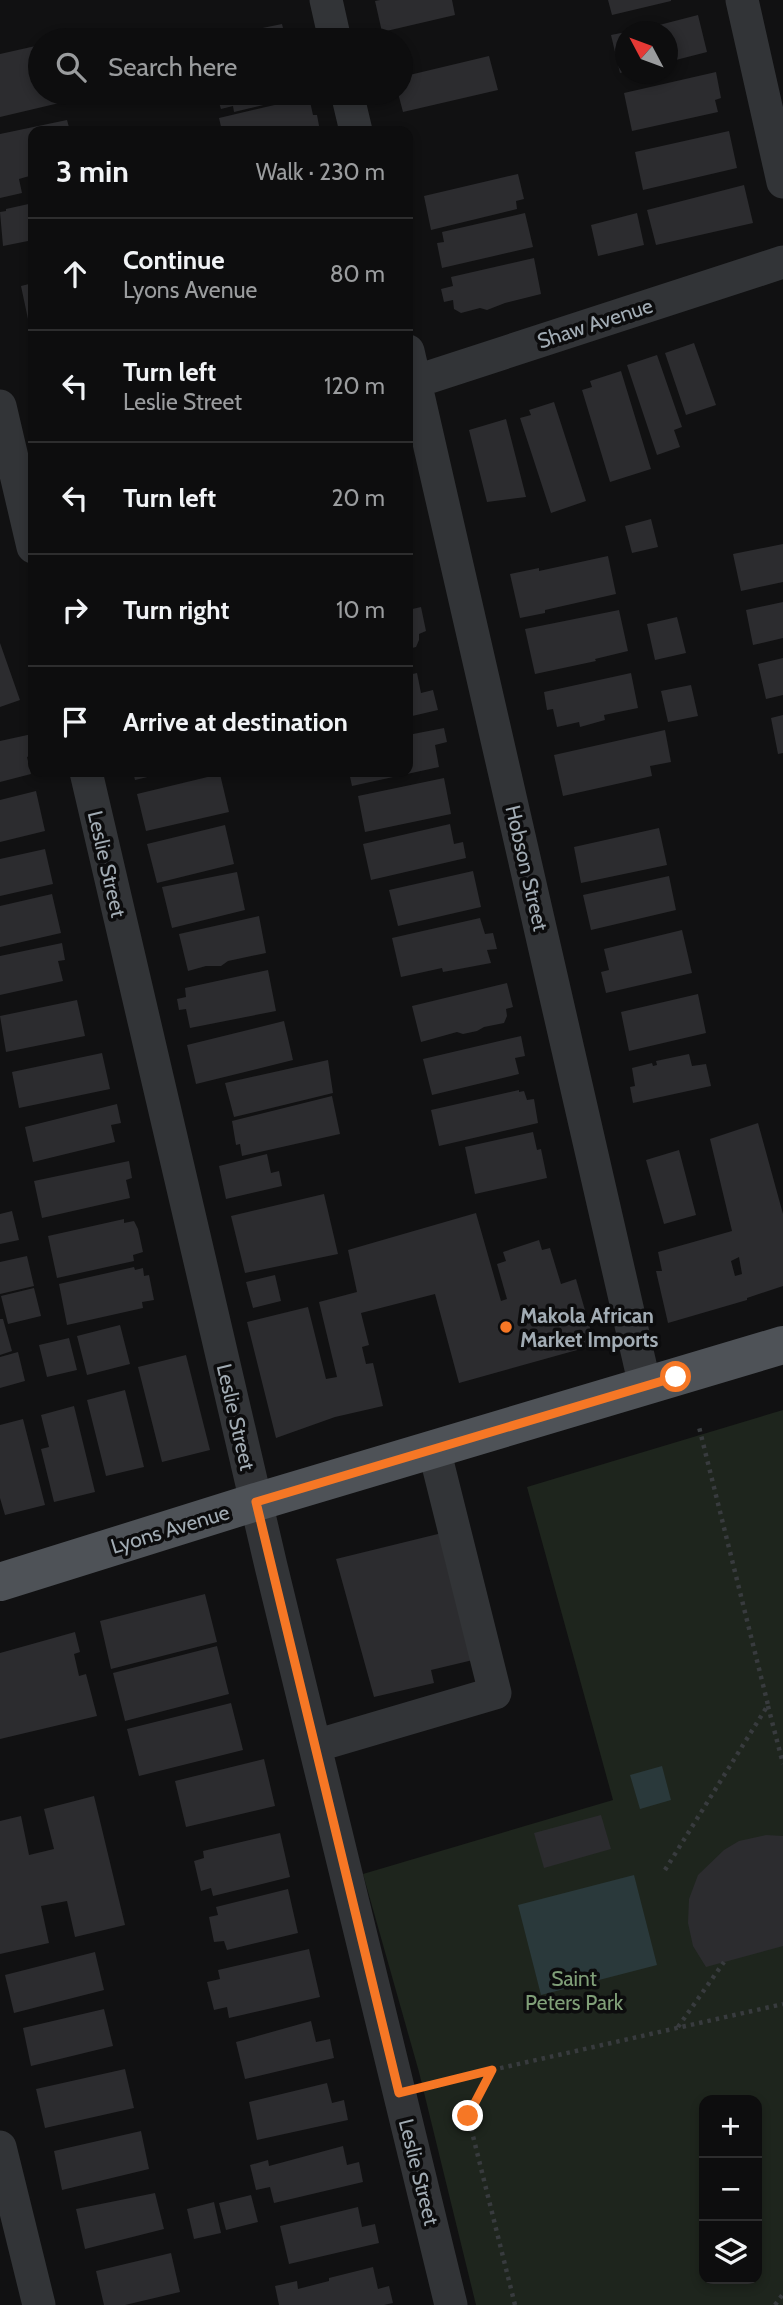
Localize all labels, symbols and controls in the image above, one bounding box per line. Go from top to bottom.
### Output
north arrow [615,21,678,84]
search box [28,28,413,105]
icon: search [52,48,90,86]
text: Search here [108,51,237,83]
text: 3 min [56,153,129,190]
text: Walk · 230 m [256,158,385,186]
text: Continue [123,244,225,276]
icon: ahead [56,255,94,293]
text: 80 m [330,260,385,288]
text: Lyons Avenue [123,276,257,304]
street label: Shaw Avenue [534,293,656,353]
text: Turn left [123,356,216,388]
icon: left [56,367,94,405]
text: 120 m [324,372,385,400]
text: Leslie Street [123,388,242,416]
icon: left [56,479,94,517]
text: Turn left [123,482,216,514]
text: 20 m [332,484,385,512]
icon: right [56,591,94,629]
text: Turn right [123,594,229,626]
text: 10 m [336,596,385,624]
icon: arrive [56,703,94,741]
text: Arrive at destination [123,706,348,738]
street label: Hobson Street [500,803,554,933]
street label: Leslie Street [83,808,131,920]
place label: Makola African Market Imports [520,1303,658,1352]
marker: Makola African Market Imports [498,1319,514,1335]
street label: Leslie Street [212,1361,260,1473]
route start [660,1361,691,1392]
street label: Lyons Avenue [108,1499,233,1559]
park label: Saint Peters Park [525,1966,624,2015]
map controls [699,2095,762,2284]
button: + [699,2095,762,2158]
route end [452,2100,483,2131]
street label: Leslie Street [394,2116,444,2228]
button: − [699,2158,762,2221]
button: layers [699,2221,762,2284]

